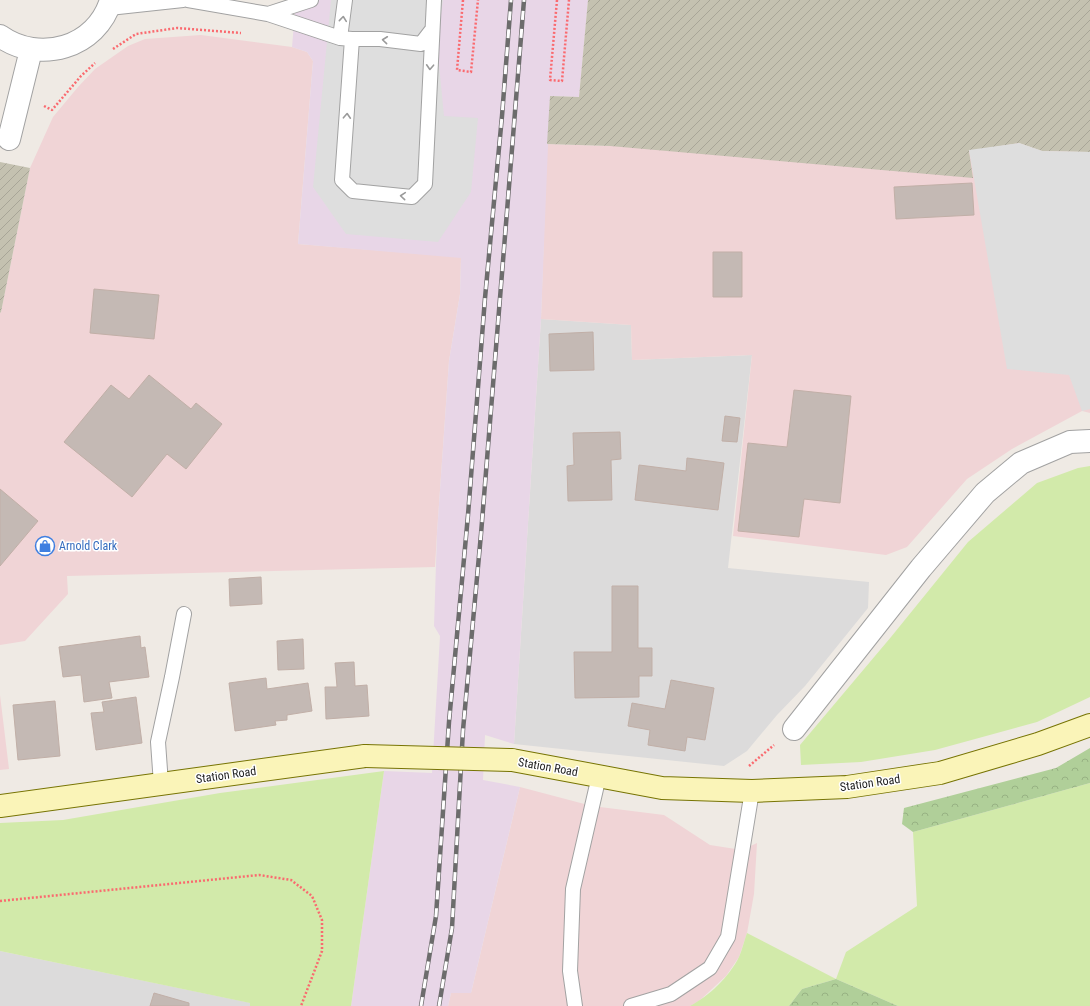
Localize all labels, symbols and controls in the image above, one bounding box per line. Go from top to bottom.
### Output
one-way arrow [338,16,347,22]
one-way arrow [382,36,388,45]
one-way arrow [425,64,434,70]
one-way arrow [343,113,352,119]
one-way arrow [400,191,406,200]
shop icon: Arnold Clark [34,535,56,557]
place label: Arnold Clark [59,539,118,553]
street label: Station Road [517,755,579,779]
street label: Station Road [195,764,257,786]
street label: Station Road [839,772,901,794]

